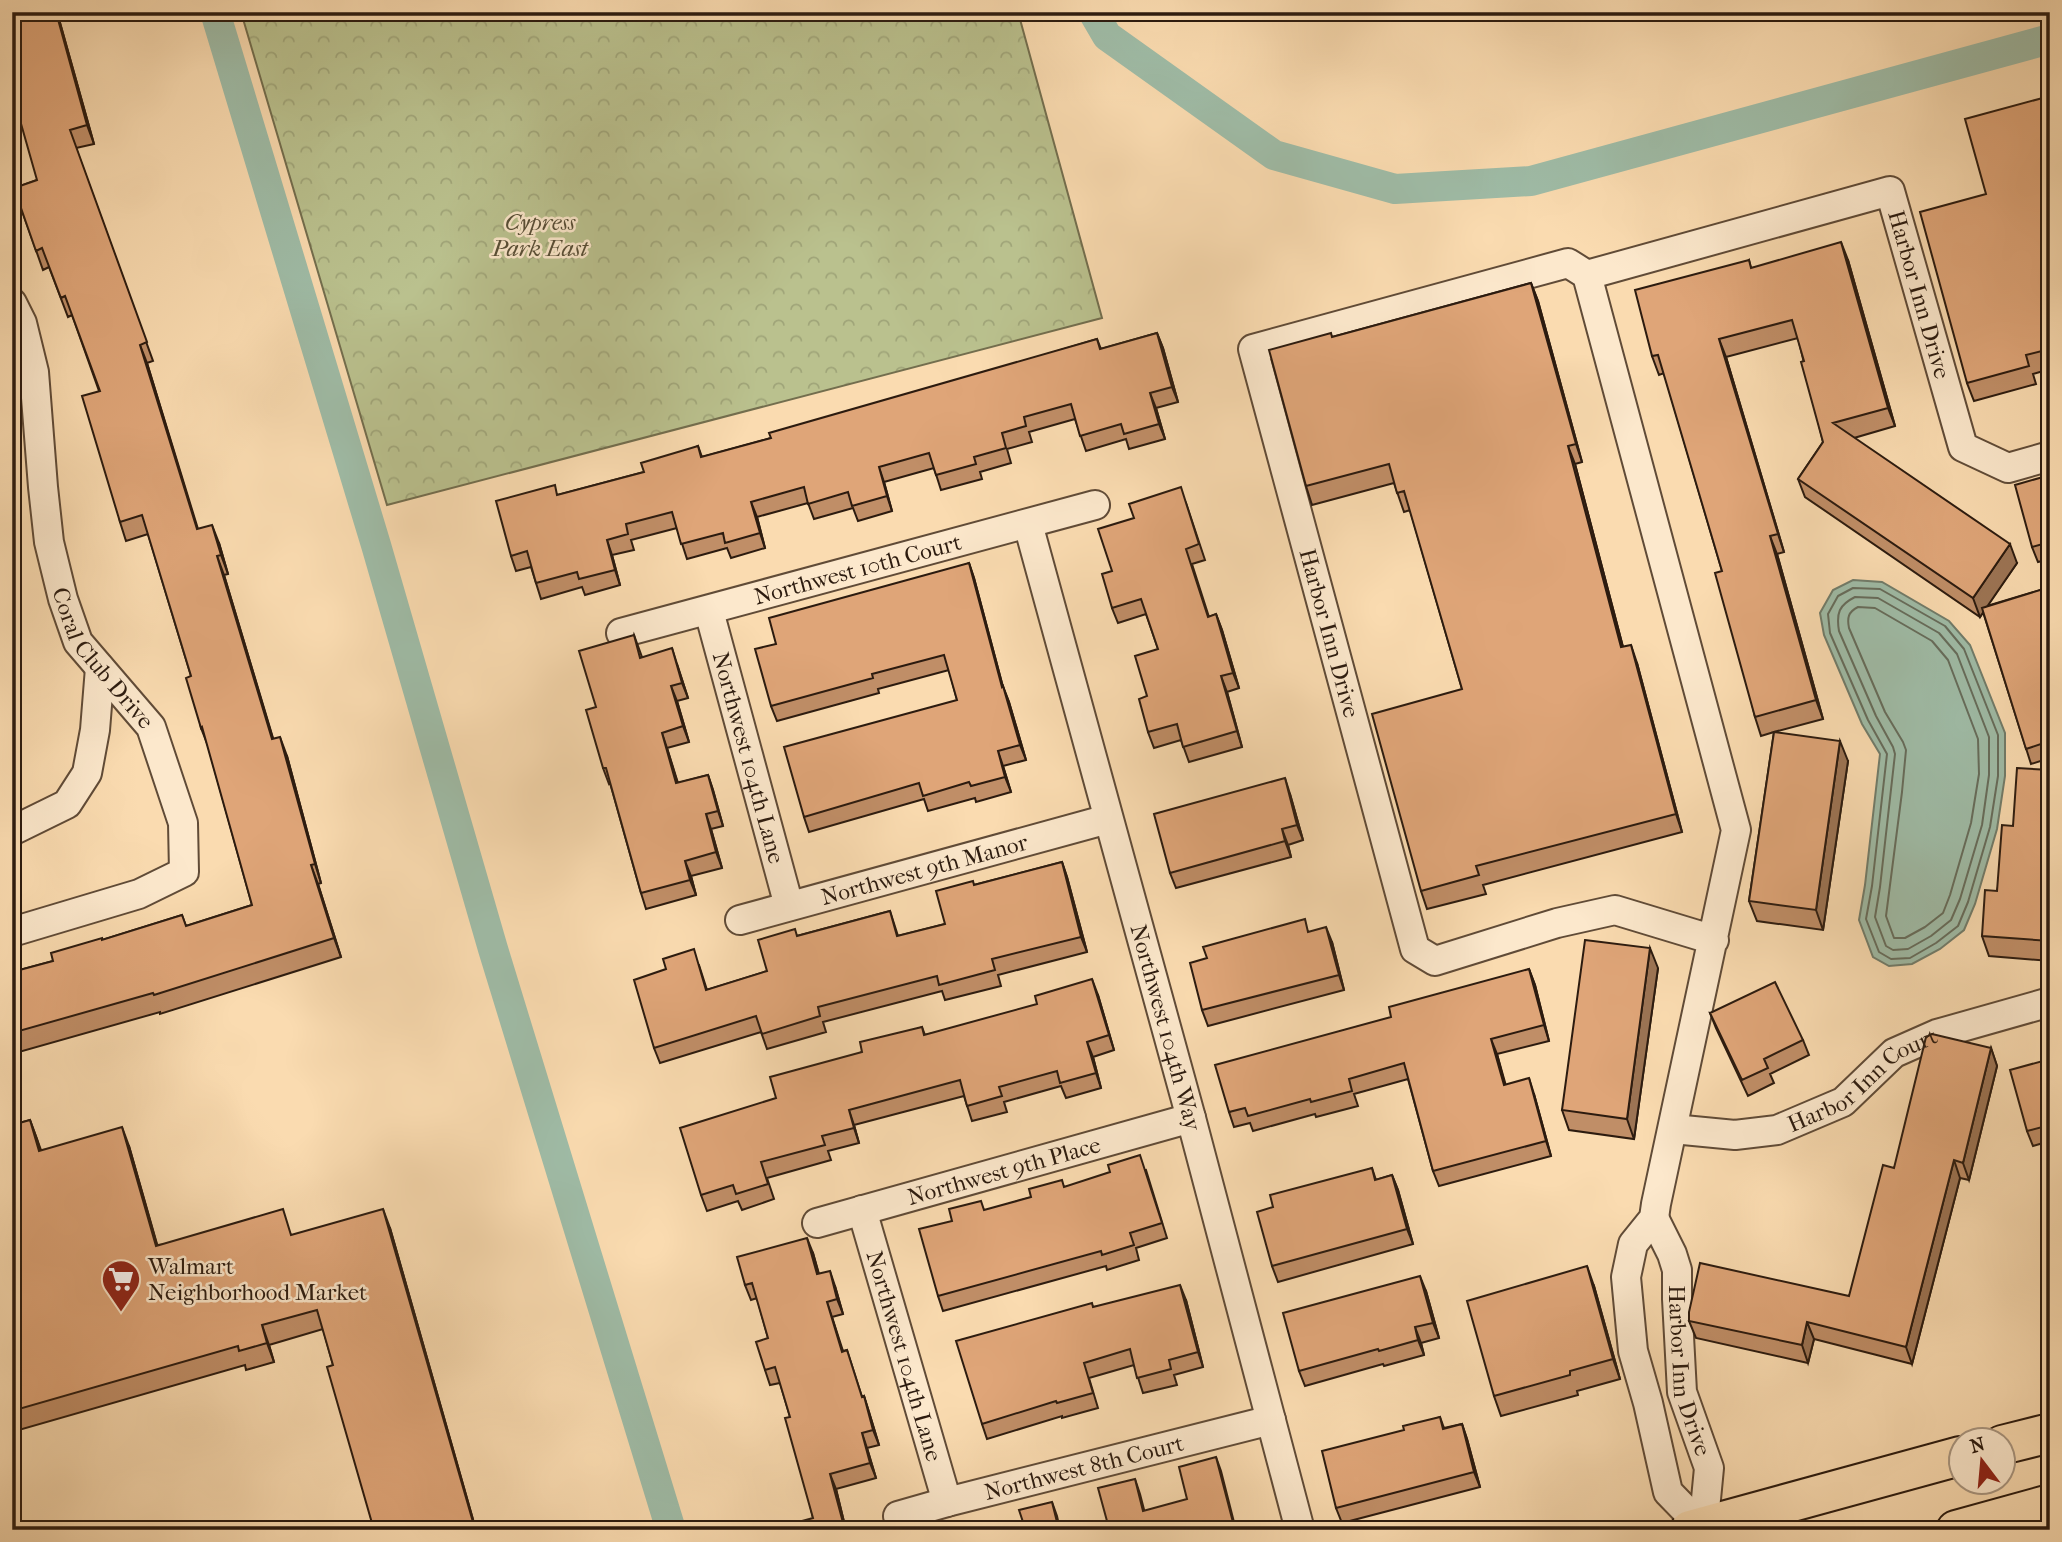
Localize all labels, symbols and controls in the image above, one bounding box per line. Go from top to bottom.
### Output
street label: Harbor Inn Drive [1883,207,1956,382]
park label: Cypress Park East [491,209,590,262]
street label: Northwest 10th Court [751,528,964,610]
street label: Harbor Inn Drive [1294,546,1365,720]
street label: Coral Club Drive [47,585,160,734]
street label: Northwest 104th Lane [707,649,790,867]
street label: Northwest 9th Manor [818,828,1031,911]
street label: Northwest 104th Way [1125,921,1207,1134]
street label: Harbor Inn Court [1783,1022,1941,1138]
street label: Northwest 9th Place [904,1131,1103,1211]
street label: Northwest 104th Lane [861,1247,948,1464]
place label: Walmart Neighborhood Market [147,1253,367,1306]
supermarket icon: Walmart Neighborhood Market [100,1258,142,1313]
street label: Harbor Inn Drive [1664,1285,1717,1459]
north arrow [1946,1426,2016,1496]
street label: Northwest 8th Court [981,1429,1186,1506]
text: N [1968,1433,1988,1458]

